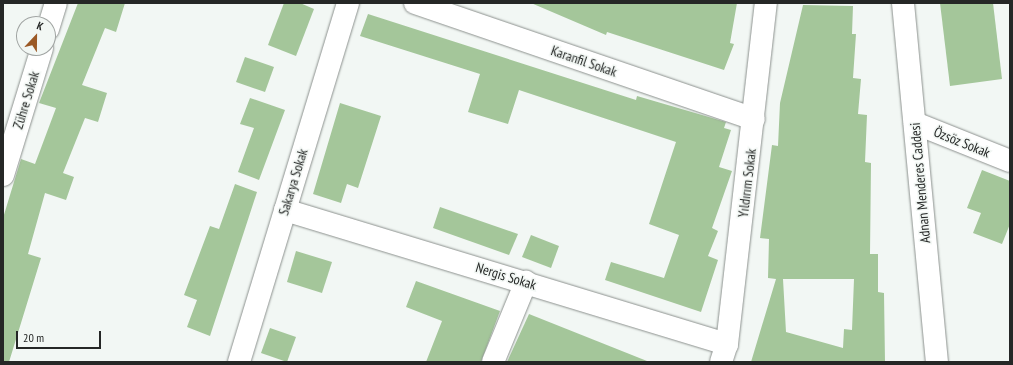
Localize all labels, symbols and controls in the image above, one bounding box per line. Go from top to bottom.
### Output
north arrow [16,16,56,56]
text: K [35,18,45,33]
street label: Karanfil Sokak [549,42,619,80]
street label: Zühre Sokak [9,69,43,131]
street label: Adnan Menderes Caddesi [906,122,934,244]
street label: Özsöz Sokak [931,123,993,161]
street label: Sakarya Sokak [275,147,311,217]
street label: Yıldırım Sokak [734,148,760,218]
street label: Nergis Sokak [474,259,538,293]
scale bar [18,323,103,349]
text: 20 m [23,330,44,345]

